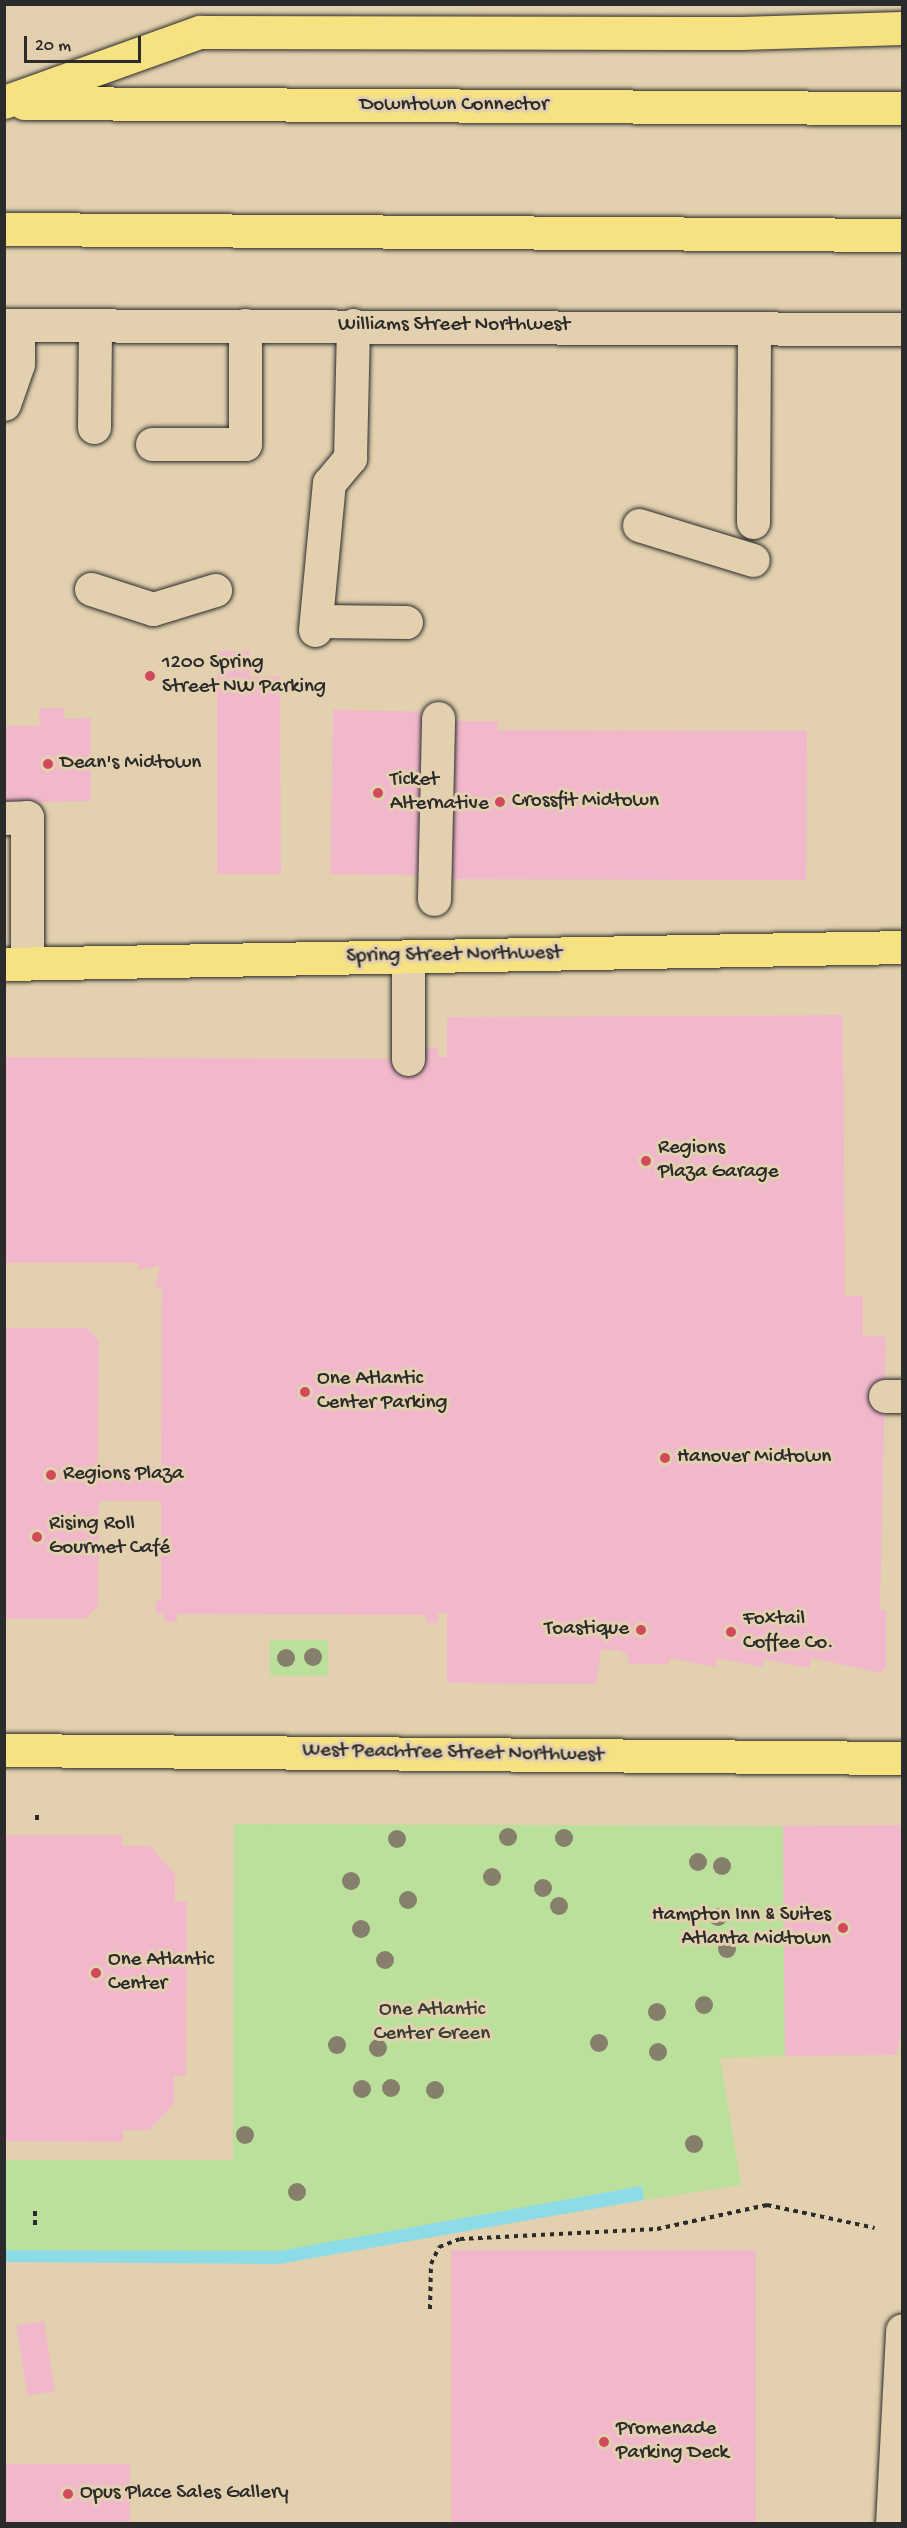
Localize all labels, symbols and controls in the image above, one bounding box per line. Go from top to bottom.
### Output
scale bar [27,24,144,62]
text: 20 m [35,36,71,57]
street label: Downtown Connector [360,93,548,119]
street label: Williams Street Northwest [338,313,570,339]
place label: 1200 Spring Street NW Parking [162,651,326,701]
marker: 1200 Spring Street NW Parking [143,669,157,683]
place label: Dean's Midtown [60,751,201,777]
marker: Dean's Midtown [41,757,55,771]
place label: Ticket Alternative [390,768,489,818]
marker: Ticket Alternative [371,786,385,800]
place label: Crossfit Midtown [512,789,659,815]
marker: Crossfit Midtown [493,795,507,809]
street label: Spring Street Northwest [346,942,562,970]
place label: Regions Plaza Garage [658,1136,779,1186]
marker: Regions Plaza Garage [639,1154,653,1168]
place label: One Atlantic Center Parking [317,1367,448,1417]
marker: One Atlantic Center Parking [298,1385,312,1399]
place label: Hanover Midtown [677,1445,831,1471]
marker: Hanover Midtown [658,1451,672,1465]
place label: Regions Plaza [63,1462,184,1488]
marker: Regions Plaza [44,1468,58,1482]
place label: Rising Roll Gourmet Café [49,1512,170,1562]
marker: Rising Roll Gourmet Café [30,1530,44,1544]
place label: Foxtail Coffee Co. [743,1607,834,1657]
place label: Toastique [544,1617,629,1643]
marker: Toastique [634,1623,648,1637]
marker: Foxtail Coffee Co. [724,1625,738,1639]
street label: West Peachtree Street Northwest [302,1739,604,1769]
place label: Hampton Inn & Suites Atlanta Midtown [652,1903,831,1953]
marker: Hampton Inn & Suites Atlanta Midtown [836,1921,850,1935]
place label: One Atlantic Center [108,1948,214,1998]
marker: One Atlantic Center [89,1966,103,1980]
park label: One Atlantic Center Green [374,1998,490,2048]
place label: Promenade Parking Deck [616,2417,729,2467]
marker: Promenade Parking Deck [597,2435,611,2449]
place label: Opus Place Sales Gallery [80,2481,289,2507]
marker: Opus Place Sales Gallery [61,2487,75,2501]

